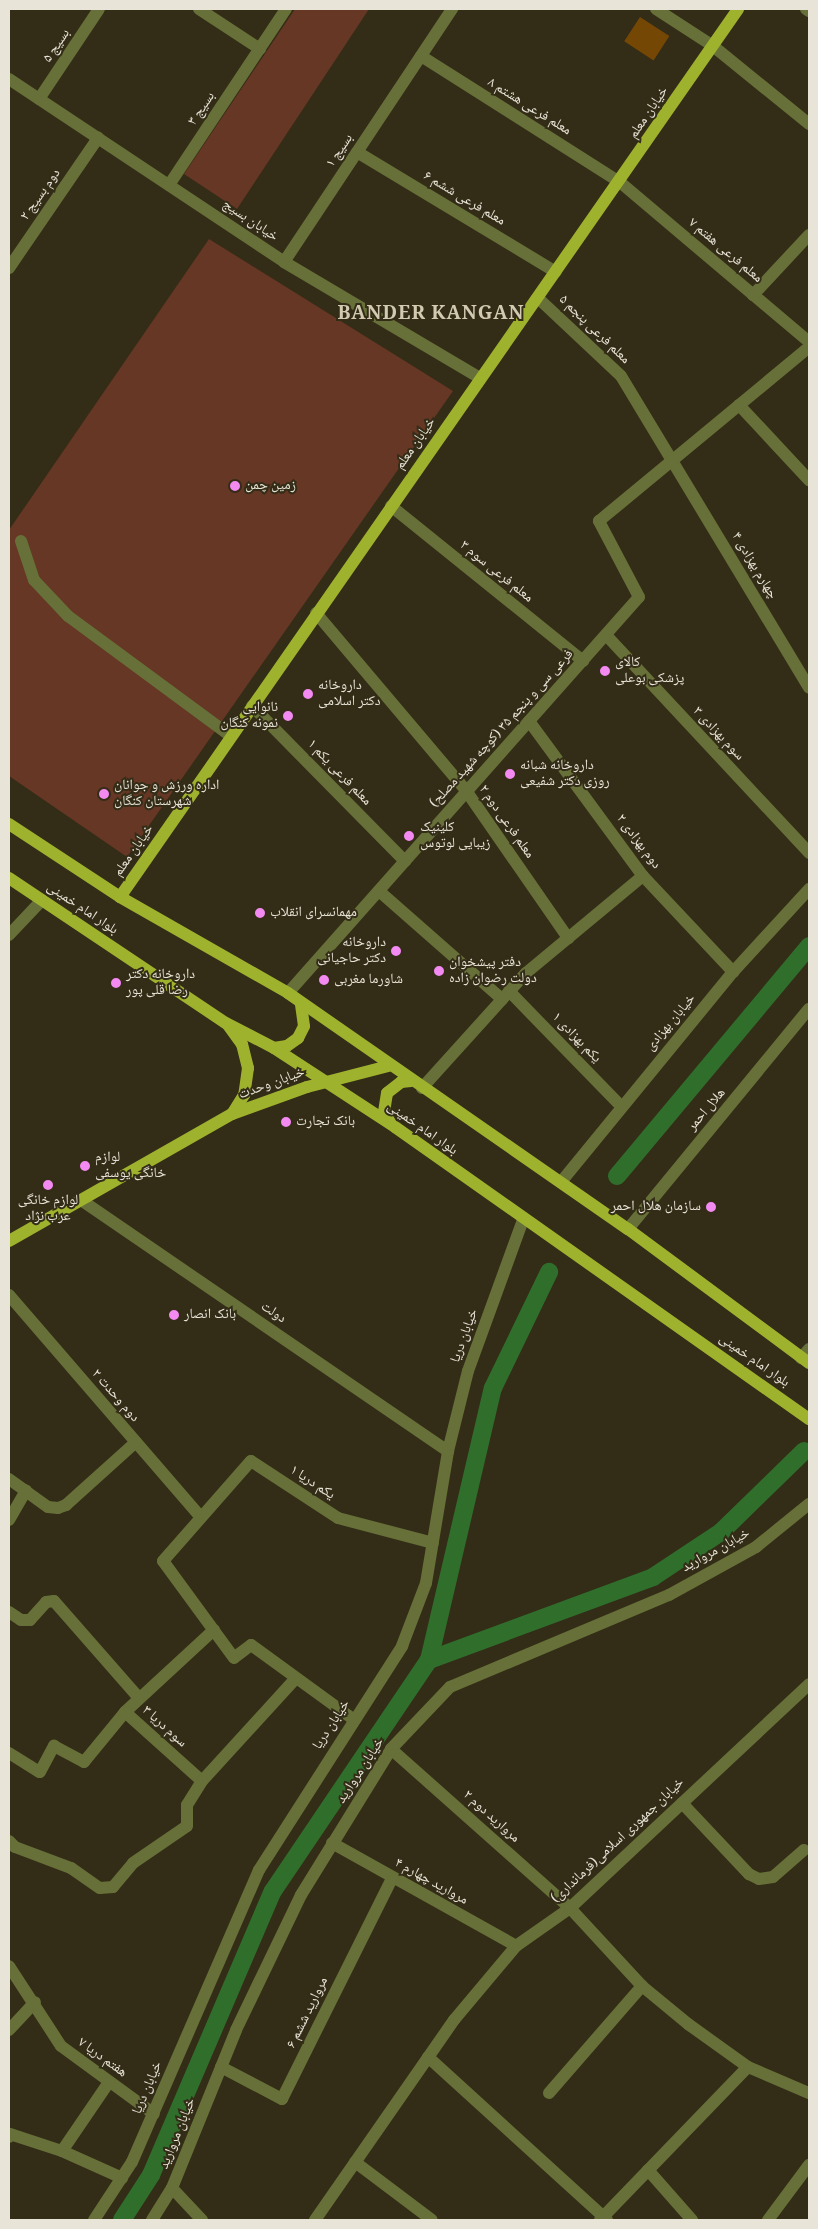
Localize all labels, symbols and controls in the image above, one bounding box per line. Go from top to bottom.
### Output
street label: بسیج ۵ [40,26,74,66]
street label: معلم فرعی هشتم ۸ [484,75,574,139]
street label: خیابان معلم [625,84,673,142]
street label: بسیج ۳ [185,89,219,129]
street label: بسیج ۱ [323,131,357,171]
street label: دوم بسیج ۲ [17,166,65,224]
street label: معلم فرعی ششم ۶ [420,168,508,230]
street label: خیابان بسیج [219,196,281,246]
street label: معلم فرعی هفتم ۷ [684,215,766,287]
street label: معلم فرعی پنجم ۵ [555,292,633,368]
district label: BANDER KANGAN [336,305,526,327]
street label: خیابان معلم [392,415,440,473]
place label: زمین چمن [245,478,296,494]
marker: زمین چمن [229,480,241,492]
street label: چهارم بهزادی ۴ [727,529,781,603]
street label: معلم فرعی سوم ۳ [456,537,536,607]
street label: فرعی سی و پنجم ۳۵ (کوچه شهید مصلح) [427,646,577,812]
place label: کالای پزشکی بوعلی [615,655,684,688]
marker: کالای پزشکی بوعلی [599,665,611,677]
place label: داروخانه دکتر اسلامی [318,678,380,710]
marker: داروخانه دکتر اسلامی [302,688,314,700]
place label: نانوایی نمونه کنگان [220,700,278,732]
street label: سوم بهزادی ۳ [689,704,747,764]
marker: نانوایی نمونه کنگان [282,710,294,722]
street label: معلم فرعی یکم ۱ [303,736,375,810]
place label: داروخانه شبانه روزی دکتر شفیعی [520,758,610,790]
marker: داروخانه شبانه روزی دکتر شفیعی [504,768,516,780]
place label: اداره ورزش و جوانان شهرستان کنگان [114,778,219,810]
street label: معلم فرعی دوم ۲ [474,782,538,862]
marker: اداره ورزش و جوانان شهرستان کنگان [98,788,110,800]
street label: دوم بهزادی ۲ [612,811,664,873]
place label: کلینیک زیبایی لوتوس [420,820,490,852]
street label: خیابان معلم [110,822,158,880]
marker: کلینیک زیبایی لوتوس [402,829,416,843]
street label: بلوار امام خمینی [43,879,121,939]
place label: مهمانسرای انقلاب [270,905,357,921]
marker: مهمانسرای انقلاب [254,907,266,919]
place label: داروخانه دکتر حاجیانی [317,935,386,968]
marker: داروخانه دکتر حاجیانی [390,945,402,957]
place label: دفتر پیشخوان دولت رضوان زاده [449,955,537,988]
marker: دفتر پیشخوان دولت رضوان زاده [433,965,445,977]
place label: داروخانه دکتر رضا قلی پور [126,967,195,1000]
place label: شاورما مغربی [334,972,403,988]
marker: شاورما مغربی [318,974,330,986]
marker: داروخانه دکتر رضا قلی پور [110,977,122,989]
street label: خیابان بهزادی [642,991,700,1055]
street label: یکم بهزادی ۱ [548,1009,604,1067]
street label: خیابان وحدت [237,1064,307,1104]
street label: هلال احمر [684,1085,730,1135]
street label: بلوار امام خمینی [383,1099,461,1159]
place label: بانک تجارت [296,1114,355,1130]
marker: بانک تجارت [280,1116,292,1128]
place label: لوازم خانگی یوسفی [95,1150,166,1182]
marker: لوازم خانگی یوسفی [79,1160,91,1172]
marker: لوازم خانگی عرب نژاد [42,1179,54,1191]
place label: لوازم خانگی عرب نژاد [18,1193,78,1226]
place label: سازمان هلال احمر [611,1199,701,1215]
marker: سازمان هلال احمر [705,1201,717,1213]
street label: دولت [257,1299,289,1327]
place label: بانک انصار [184,1307,236,1323]
street label: خیابان دریا [448,1307,482,1365]
marker: بانک انصار [168,1309,180,1321]
street label: بلوار امام خمینی [715,1331,793,1391]
street label: دوم وحدت ۲ [87,1366,143,1426]
street label: یکم دریا ۱ [286,1462,338,1504]
street label: خیابان مروارید [679,1525,753,1577]
street label: خیابان دریا [310,1697,354,1753]
street label: سوم دریا ۳ [138,1702,190,1752]
street label: خیابان مروارید [334,1735,388,1807]
street label: خیابان جمهوری اسلامی(فرمانداری) [548,1775,688,1907]
street label: مروارید دوم ۲ [459,1787,523,1847]
street label: مروارید چهارم ۴ [391,1855,471,1909]
street label: مروارید ششم ۶ [284,1975,332,2051]
street label: هفتم دریا ۷ [74,2034,130,2082]
street label: خیابان دریا [129,2059,167,2117]
street label: خیابان مروارید [156,2096,200,2172]

